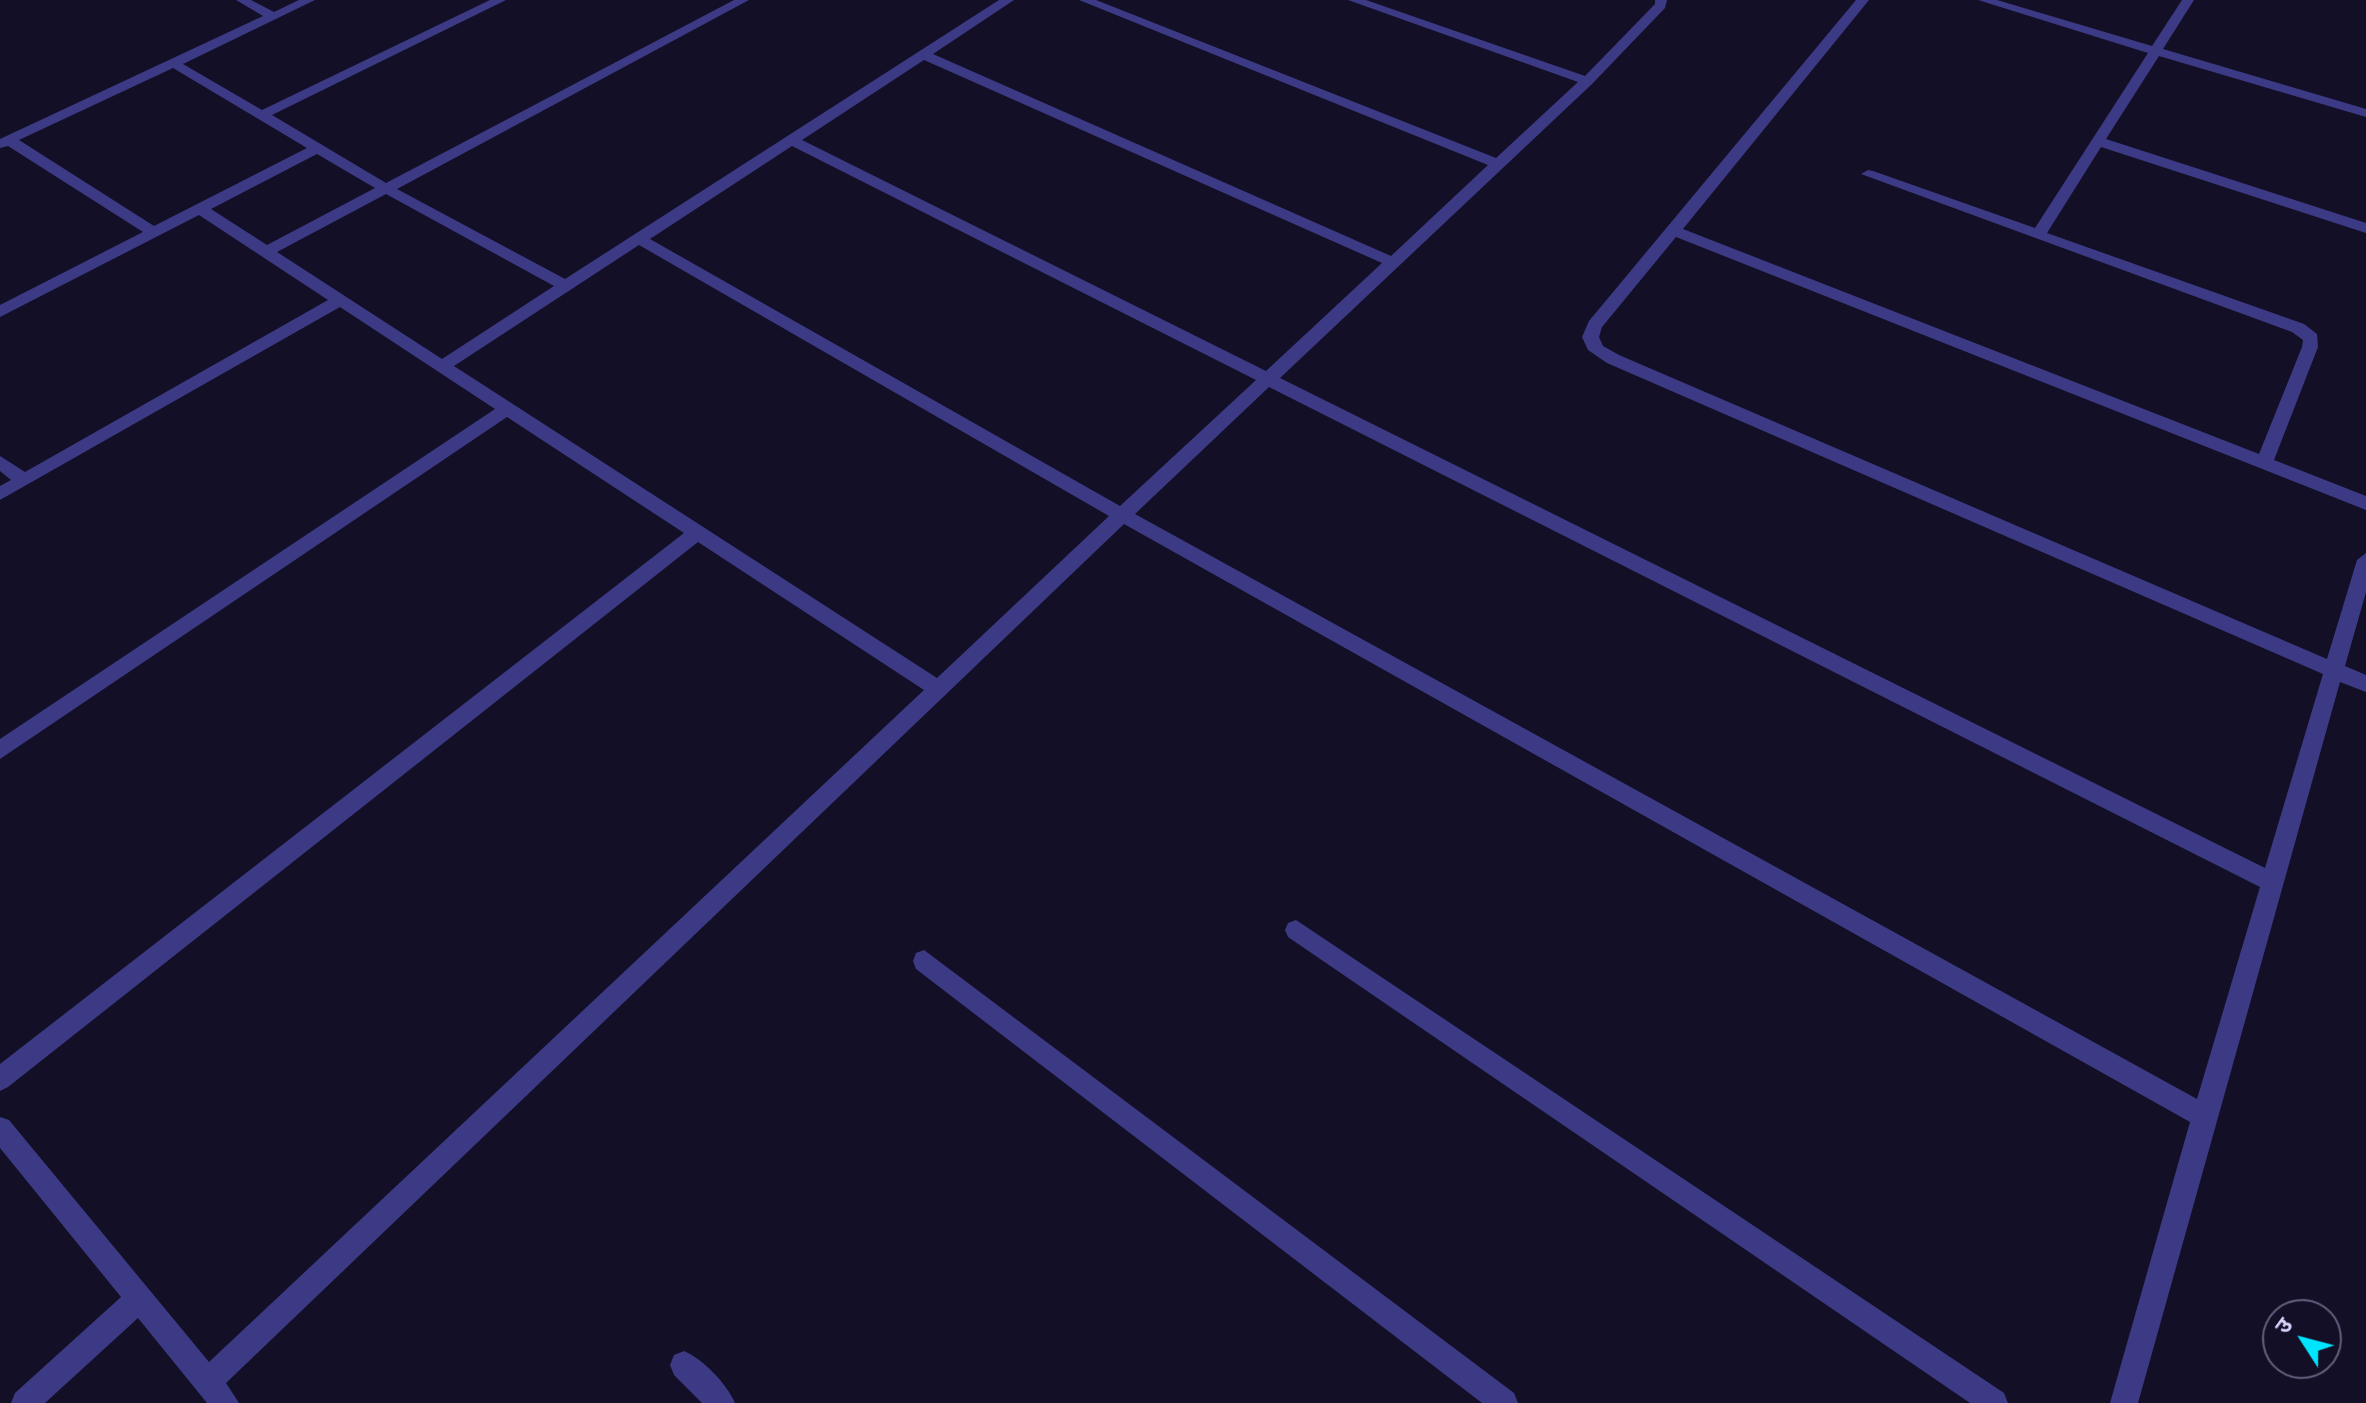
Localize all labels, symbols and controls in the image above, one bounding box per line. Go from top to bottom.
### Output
north arrow [2262,1299,2342,1379]
text: उ [2269,1313,2299,1339]

